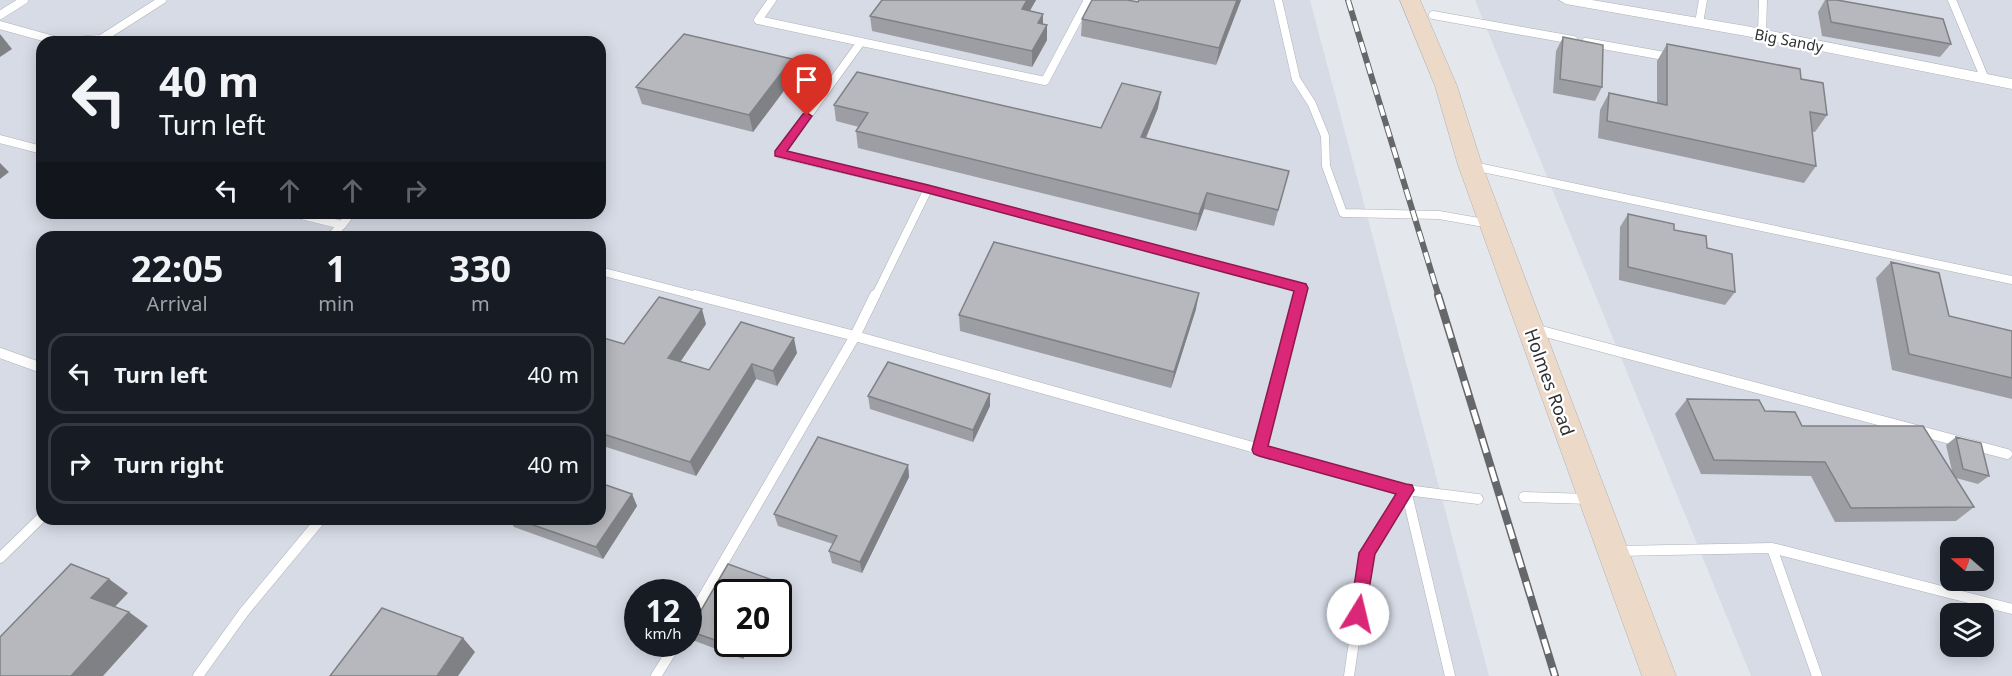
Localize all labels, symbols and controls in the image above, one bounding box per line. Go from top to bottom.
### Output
street label: Big Sandy [1753,24,1825,57]
text: 40 m [159,52,259,109]
pin [781,54,832,116]
icon: left [60,60,138,138]
icon: arrive [790,63,823,96]
text: Turn left [159,106,265,143]
icon: left [210,174,243,207]
icon: ahead [273,174,306,207]
icon: ahead [336,174,369,207]
icon: right [399,174,432,207]
text: 22:05 [131,244,223,293]
text: 1 [326,244,347,293]
text: 330 [449,244,511,293]
text: Arrival [147,290,208,317]
text: min [318,290,354,317]
text: m [471,290,490,317]
street label: Holmes Road [1519,325,1581,439]
icon: left [63,357,96,390]
text: Turn left [114,359,208,389]
text: 40 m [528,359,579,389]
icon: right [63,447,96,480]
text: Turn right [114,449,224,479]
text: 40 m [528,449,579,479]
north arrow [1940,537,1994,591]
map controls [1940,537,1994,657]
speed limit sign: 20 [714,579,792,657]
position arrow [1326,582,1390,646]
text: 12 [646,590,680,631]
button: layers [1940,603,1994,657]
text: km/h [645,623,681,643]

